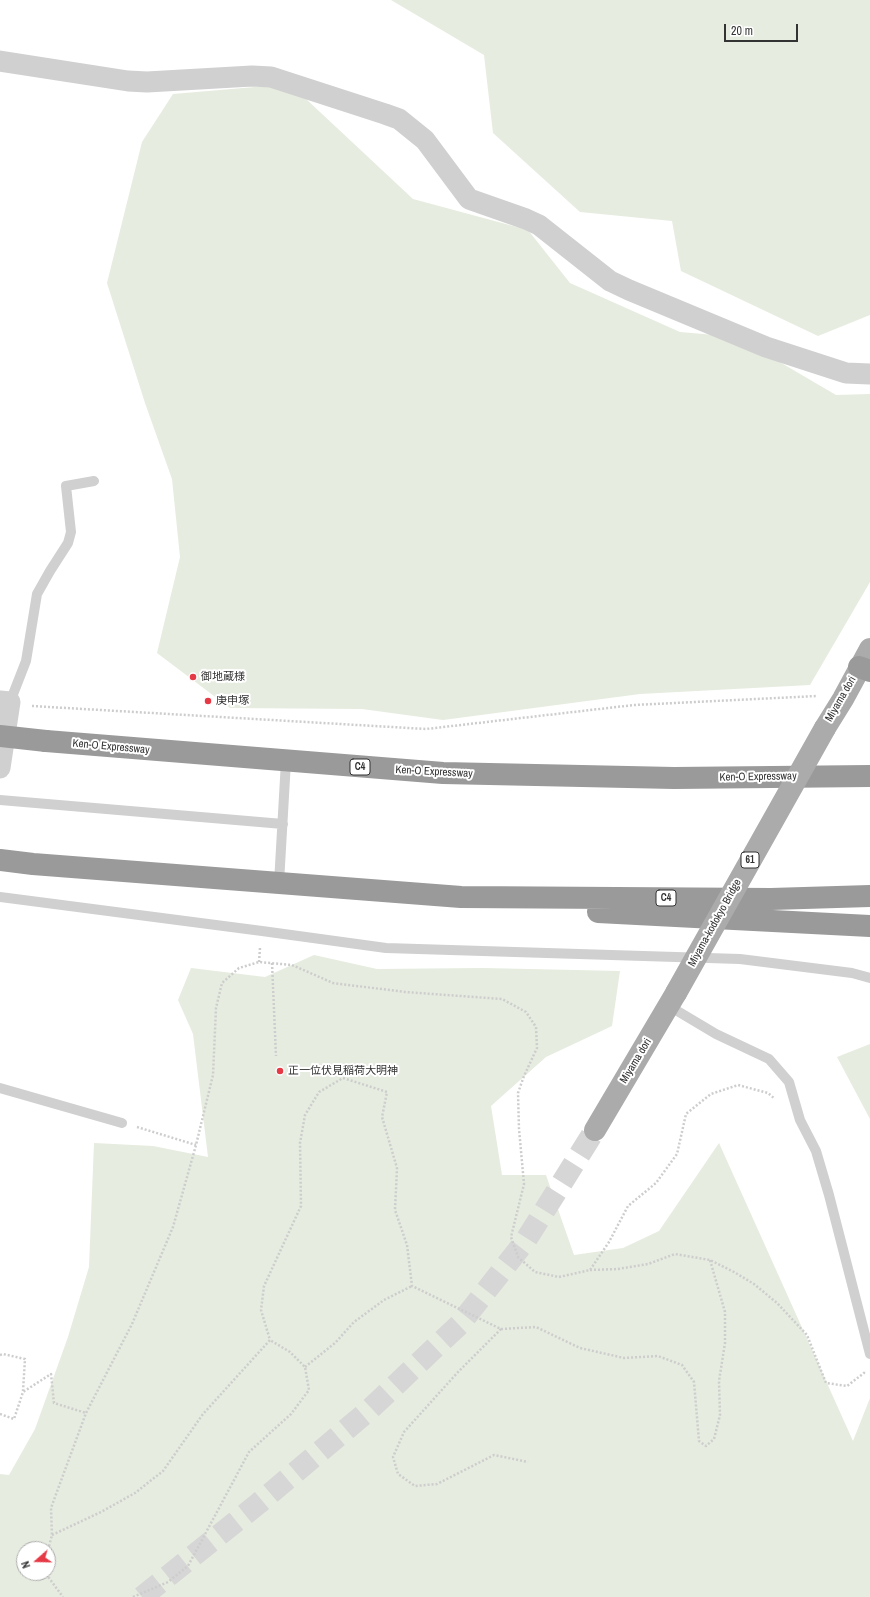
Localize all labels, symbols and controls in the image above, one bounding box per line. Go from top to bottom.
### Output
scale bar [726,16,800,42]
text: 20 m [731,23,753,39]
place label: 御地蔵様 [201,670,245,684]
marker: 御地蔵様 [188,672,198,682]
street label: Miyama dori [823,674,859,724]
place label: 庚申塚 [216,694,249,708]
marker: 庚申塚 [203,696,213,706]
street label: Ken-O Expressway [72,737,150,757]
road number: C4 [350,759,370,775]
street label: Ken-O Expressway [395,763,473,781]
street label: Ken-O Expressway [719,770,797,784]
road number: 61 [741,852,759,868]
street label: Miyama-kodokyo Bridge [686,877,744,969]
road number: C4 [656,890,676,906]
street label: Miyama dori [617,1036,655,1086]
place label: 正一位伏見稲荷大明神 [288,1064,398,1078]
marker: 正一位伏見稲荷大明神 [275,1066,285,1076]
north arrow [16,1541,56,1581]
text: N [18,1559,33,1570]

